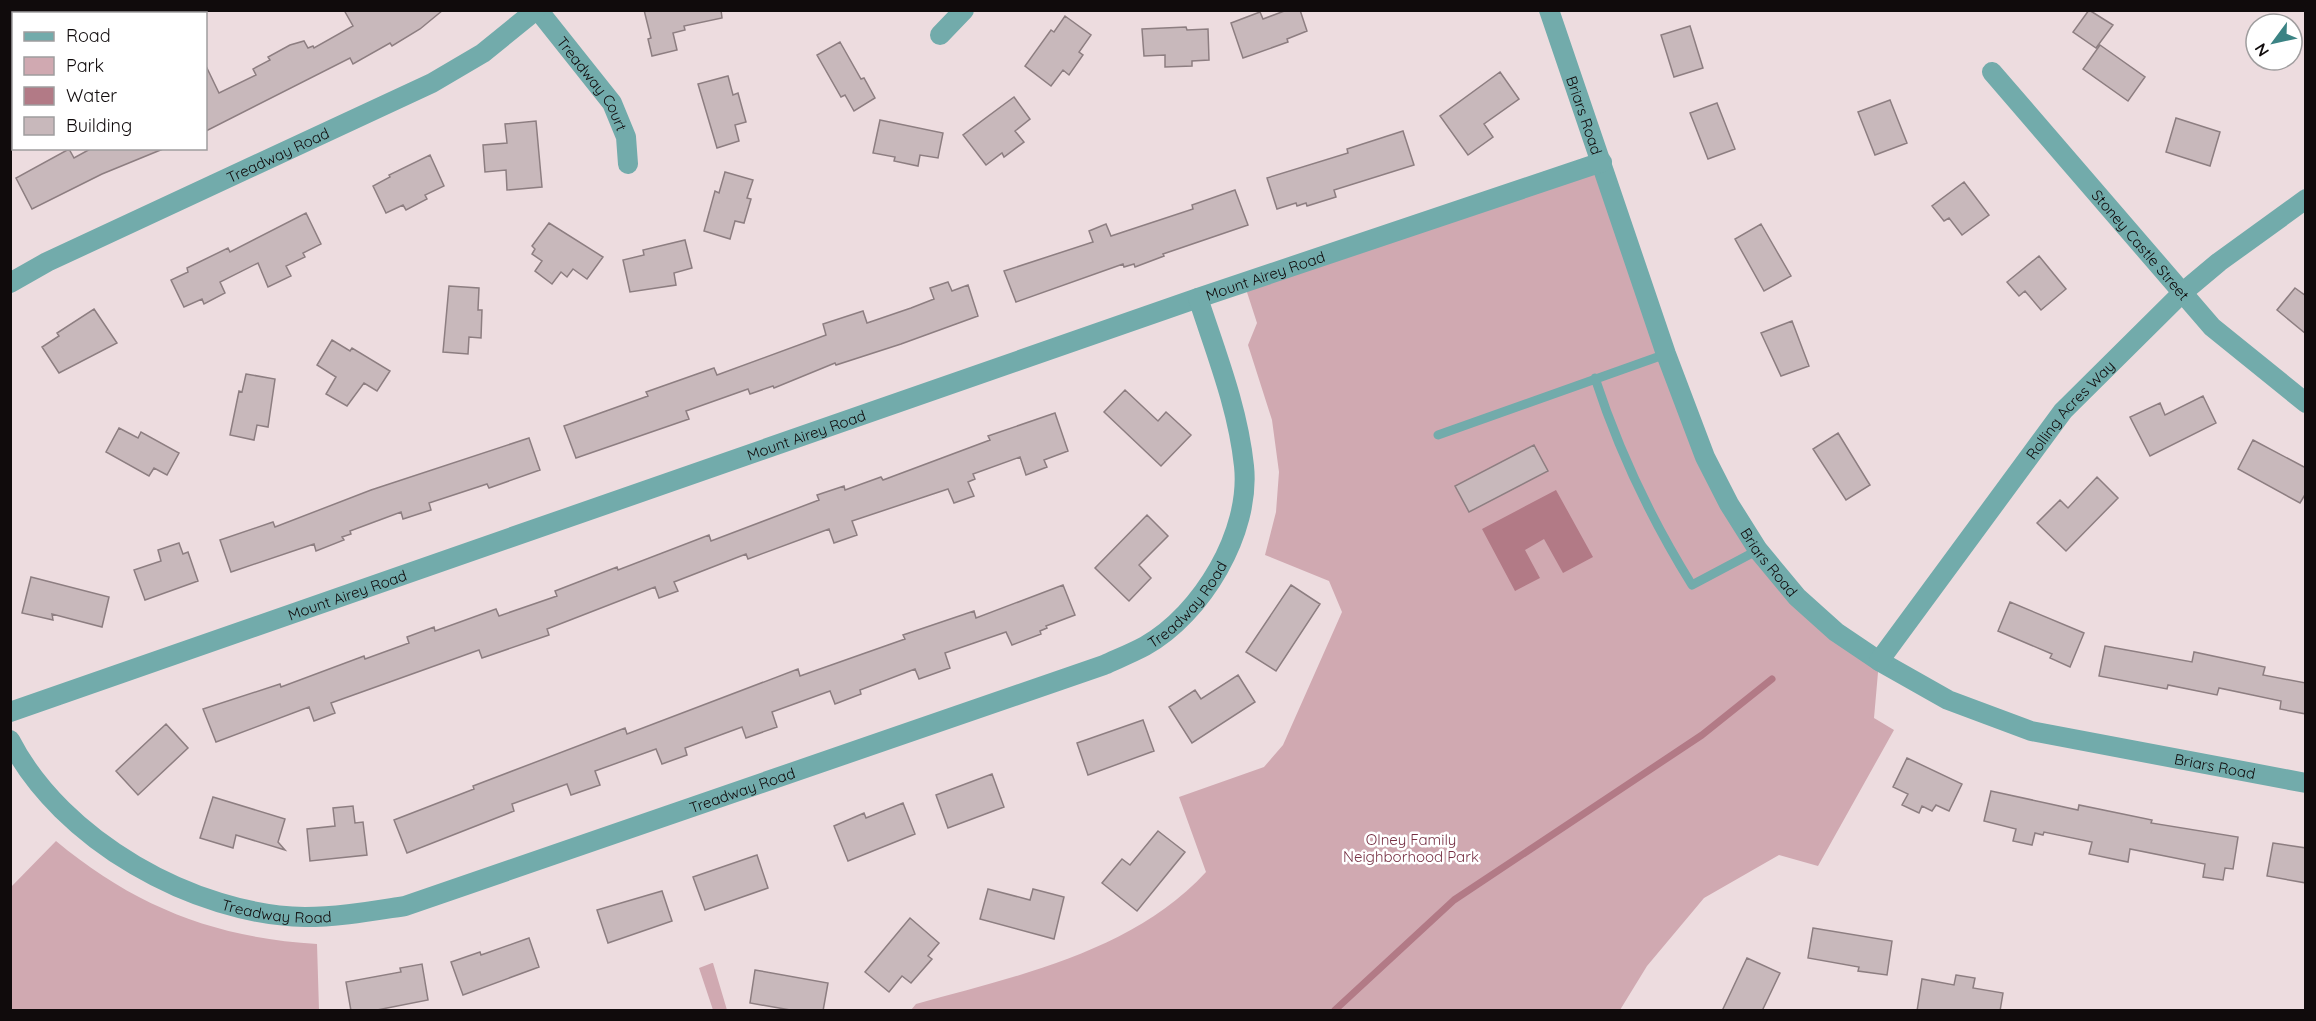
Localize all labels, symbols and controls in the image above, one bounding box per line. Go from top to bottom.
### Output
legend [12,12,207,150]
north arrow [2244,12,2304,72]
text: Road [66,24,111,47]
street label: Treadway Court [553,32,632,133]
text: N [2250,40,2273,61]
text: Park [66,54,104,77]
street label: Briars Road [1563,73,1607,157]
text: Water [66,84,117,107]
text: Building [66,114,132,137]
street label: Treadway Road [224,123,332,187]
street label: Stoney Castle Street [2088,185,2194,304]
street label: Mount Airey Road [1203,246,1327,304]
street label: Rolling Acres Way [2021,356,2118,463]
street label: Mount Airey Road [744,405,868,464]
street label: Briars Road [1737,524,1802,600]
street label: Treadway Road [1144,558,1230,652]
street label: Mount Airey Road [285,565,409,624]
street label: Briars Road [2173,749,2257,783]
street label: Treadway Road [687,763,797,817]
park label: Olney Family Neighborhood Park [1343,830,1479,866]
street label: Treadway Road [220,894,332,927]

